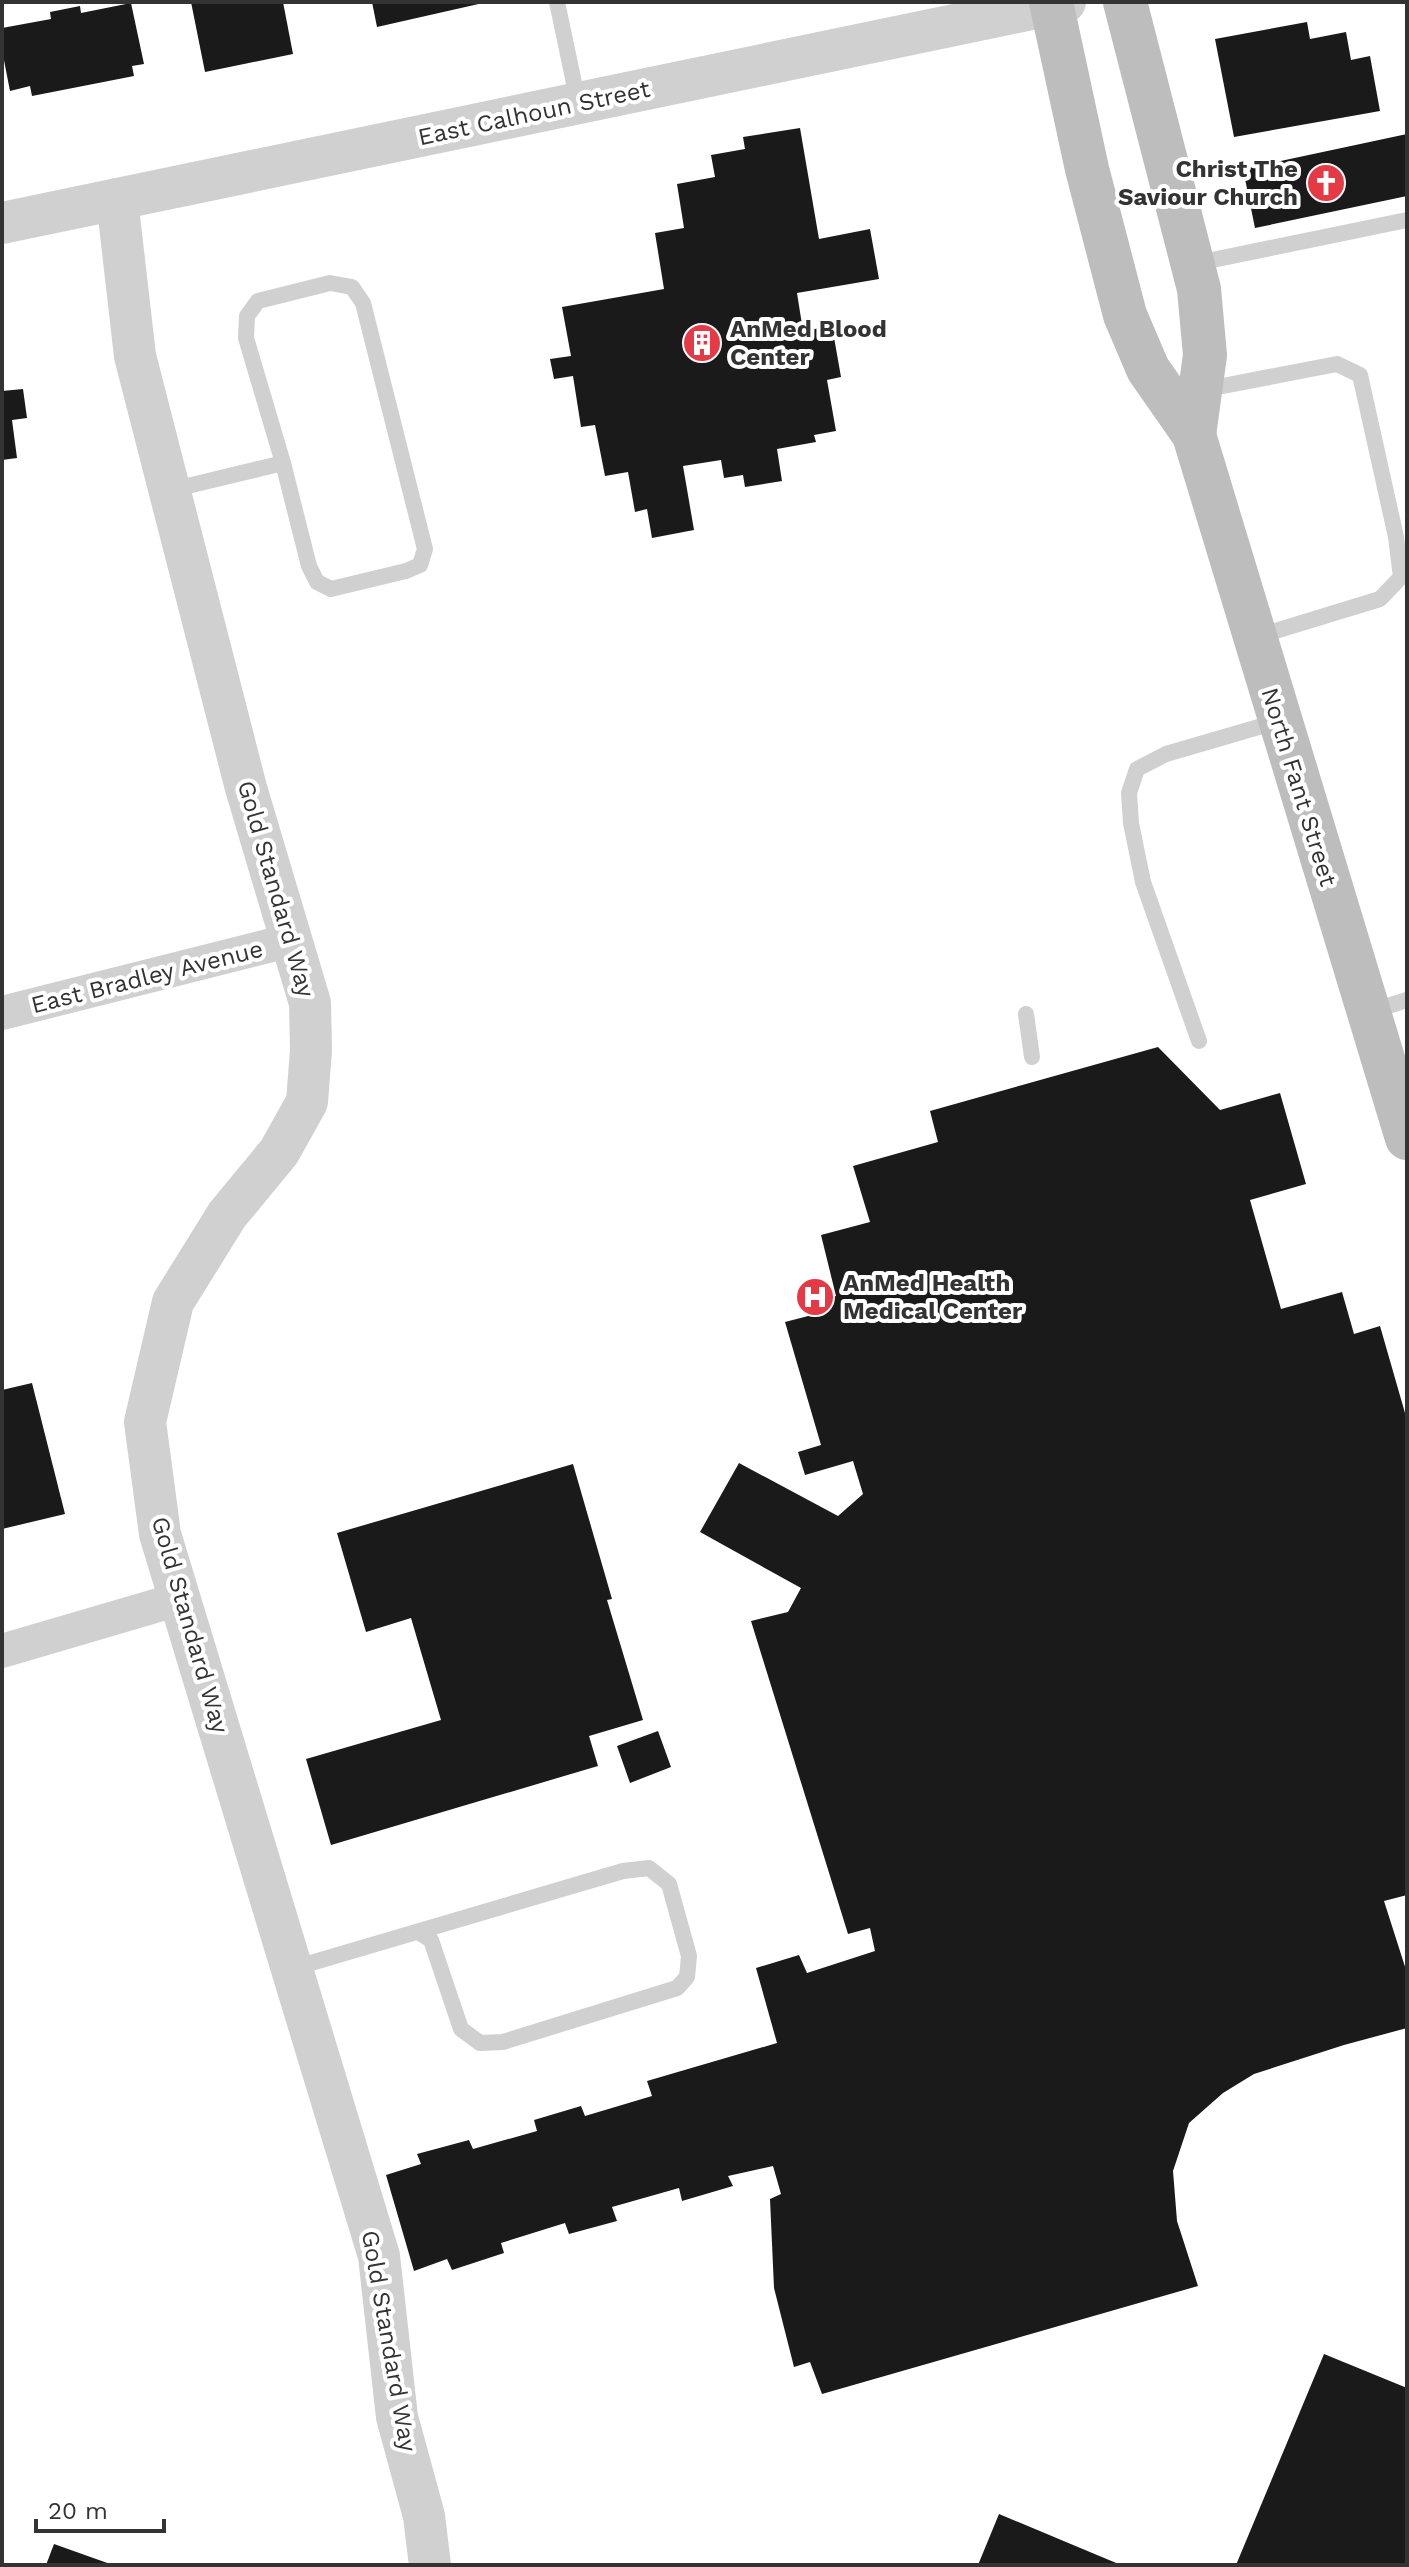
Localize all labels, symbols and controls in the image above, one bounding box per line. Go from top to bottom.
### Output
street label: East Calhoun Street [415,75,653,151]
place label: Christ The Saviour Church [1118,155,1298,211]
church icon: Christ The Saviour Church [1305,162,1347,204]
place label: AnMed Blood Center [730,315,887,371]
building icon: AnMed Blood Center [681,322,723,364]
street label: North Fant Street [1255,684,1343,890]
street label: Gold Standard Way [232,777,321,1001]
street label: East Bradley Avenue [28,935,266,1019]
place label: AnMed Health Medical Center [843,1269,1023,1325]
hospital icon: AnMed Health Medical Center [794,1276,836,1318]
street label: Gold Standard Way [146,1513,235,1737]
street label: Gold Standard Way [356,2228,422,2454]
scale bar [36,2483,164,2533]
text: 20 m [48,2497,108,2525]

